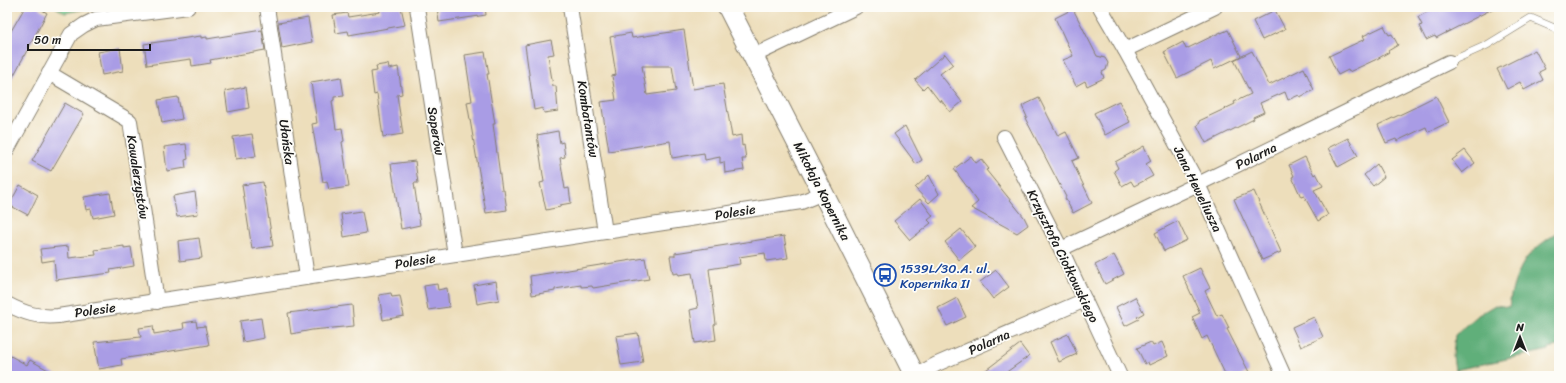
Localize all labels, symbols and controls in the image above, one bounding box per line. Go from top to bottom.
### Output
scale bar [28,26,150,52]
text: 50 m [34,29,61,51]
street label: Kombatantów [571,79,605,159]
street label: Saperów [421,105,451,157]
street label: Ułańska [272,118,302,167]
street label: Kawalerzystów [120,133,156,221]
street label: Polarna [1231,136,1281,176]
street label: Mikołaja Kopernika [787,137,857,245]
street label: Jana Heweliusza [1167,141,1229,237]
street label: Krzysztofa Ciołkowskiego [1021,185,1106,327]
street label: Polesie [713,197,757,227]
street label: Polesie [393,246,437,276]
place label: 1539L/30.A. ul. Kopernika II [900,257,991,295]
bus stop icon: 1539L/30.A. ul. Kopernika II [872,262,898,288]
street label: Polesie [73,296,117,324]
north arrow [1500,317,1540,357]
text: N [1515,318,1524,337]
street label: Polarna [964,322,1014,361]

